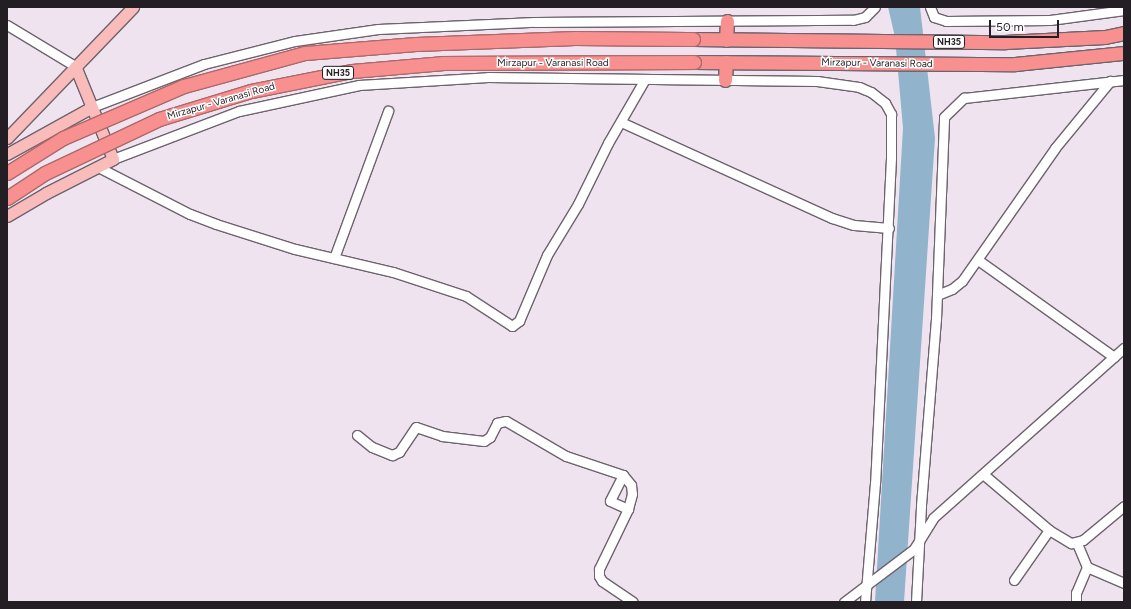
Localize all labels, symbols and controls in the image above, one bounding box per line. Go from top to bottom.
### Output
scale bar [991,12,1061,38]
text: 50 m [996,20,1024,34]
road number: NH35 [933,35,965,49]
street label: Mirzapur - Varanasi Road [821,56,933,70]
street label: Mirzapur - Varanasi Road [497,57,609,69]
road number: NH35 [322,66,354,80]
street label: Mirzapur - Varanasi Road [166,80,276,122]

